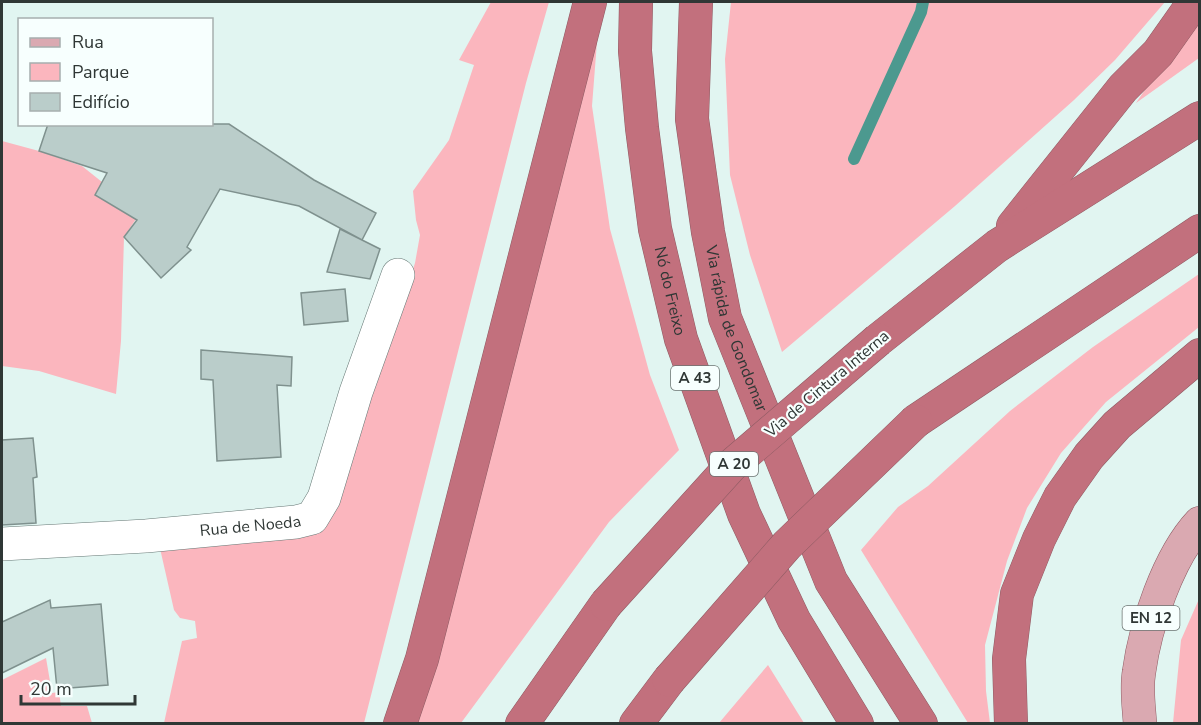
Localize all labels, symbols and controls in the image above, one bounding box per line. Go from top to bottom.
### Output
legend [18,18,213,126]
text: Rua [72,30,104,54]
text: Parque [72,60,129,84]
text: Edifício [72,90,130,114]
street label: Via rápida de Gondomar [700,242,773,415]
street label: Nó do Freixo [649,244,691,338]
street label: Via de Cintura Interna [759,325,894,443]
road number: A 43 [671,366,719,390]
road number: A 20 [710,452,758,476]
street label: Rua de Noeda [199,510,303,542]
road number: EN 12 [1122,606,1180,630]
scale bar [21,668,135,706]
text: 20 m [30,677,72,701]

